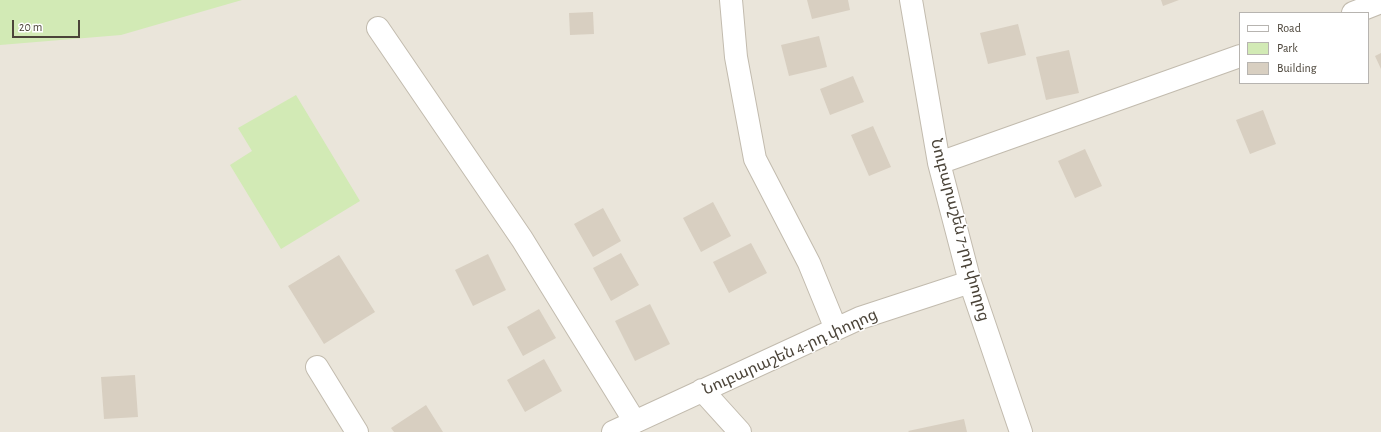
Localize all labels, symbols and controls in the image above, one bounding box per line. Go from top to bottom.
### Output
scale bar [14,12,82,38]
legend [1239,12,1369,84]
text: 20 m [19,21,42,33]
text: Road [1277,22,1301,34]
text: Park [1277,42,1298,54]
text: Building [1277,62,1317,74]
street label: Նուբարաշեն 7-րդ փողոց [926,137,994,323]
street label: Նուբարաշեն 4-րդ փողոց [700,305,880,399]

